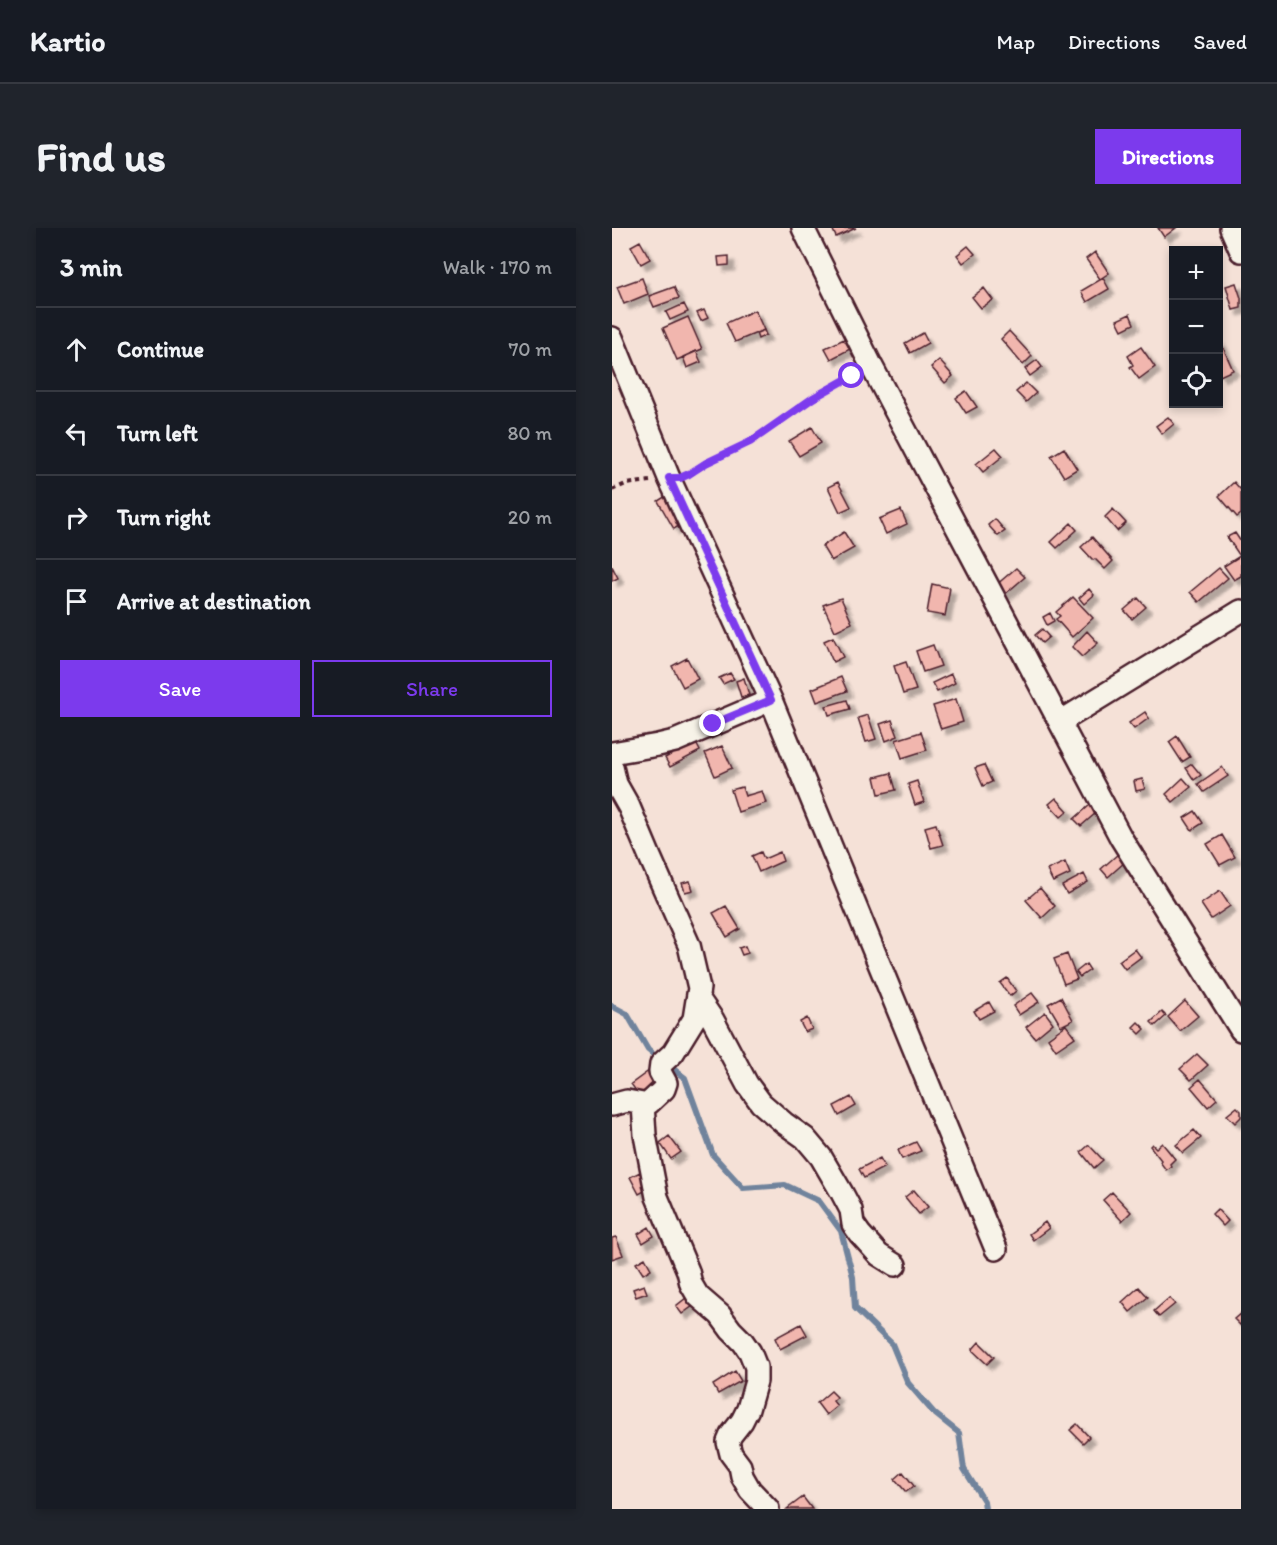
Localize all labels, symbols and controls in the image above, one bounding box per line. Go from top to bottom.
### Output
text: Kartio [30,24,105,58]
text: Map [997,29,1035,54]
text: Directions [1068,29,1160,54]
text: Saved [1193,29,1247,54]
button: Directions [1095,129,1241,184]
text: Find us [36,131,166,182]
map controls [1169,246,1223,408]
button: + [1169,246,1223,300]
text: 3 min [60,251,122,283]
text: Walk · 170 m [443,255,552,279]
button: − [1169,300,1223,354]
icon: ahead [60,333,93,366]
text: Continue [117,336,204,363]
text: 70 m [508,337,552,361]
button: locate [1169,354,1223,408]
route start [838,362,864,388]
icon: left [60,417,93,450]
text: Turn left [117,420,198,447]
text: 80 m [507,421,552,445]
icon: right [60,501,93,534]
text: Turn right [117,504,211,531]
text: 20 m [508,505,552,529]
icon: arrive [60,585,93,618]
text: Arrive at destination [117,588,311,615]
button: Save [60,660,300,717]
button: Share [312,660,552,717]
route end [699,710,725,736]

